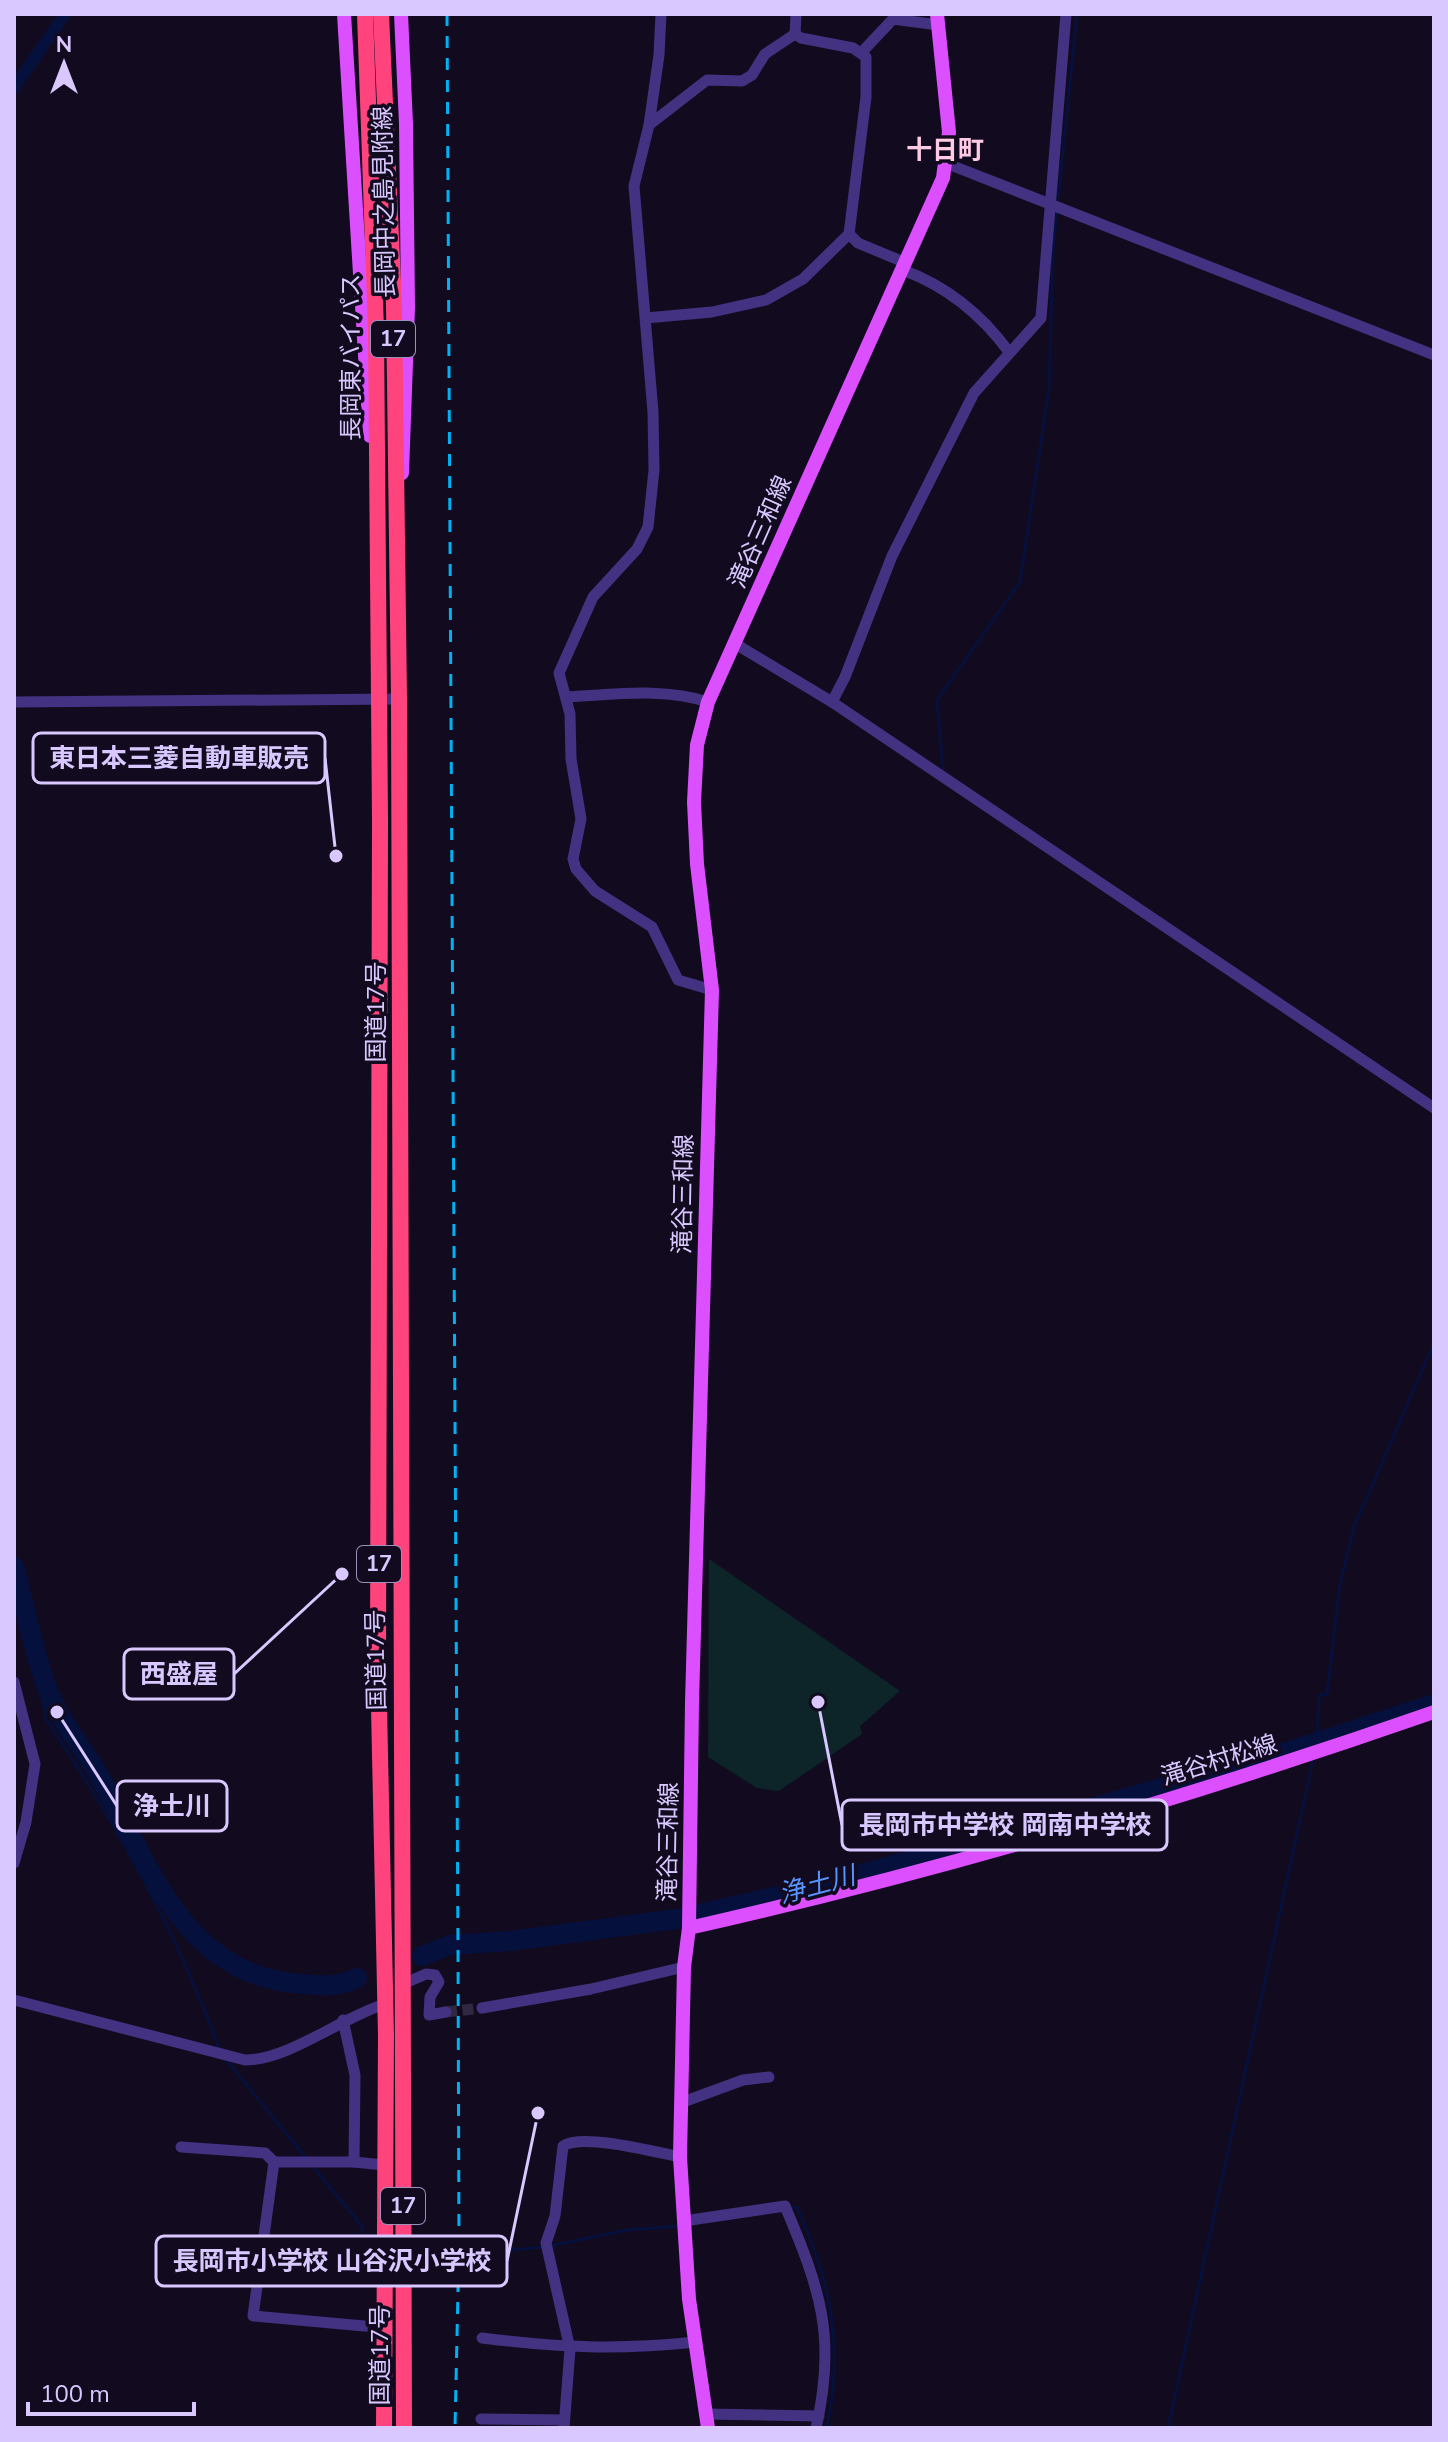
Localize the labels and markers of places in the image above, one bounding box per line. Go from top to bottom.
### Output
callout: 東日本三菱自動車販売 [33,733,325,783]
callout: 西盛屋 [124,1649,234,1699]
callout: 浄土川 [117,1781,227,1831]
callout: 長岡市中学校 岡南中学校 [842,1800,1167,1850]
callout: 長岡市小学校 山谷沢小学校 [156,2236,507,2286]

